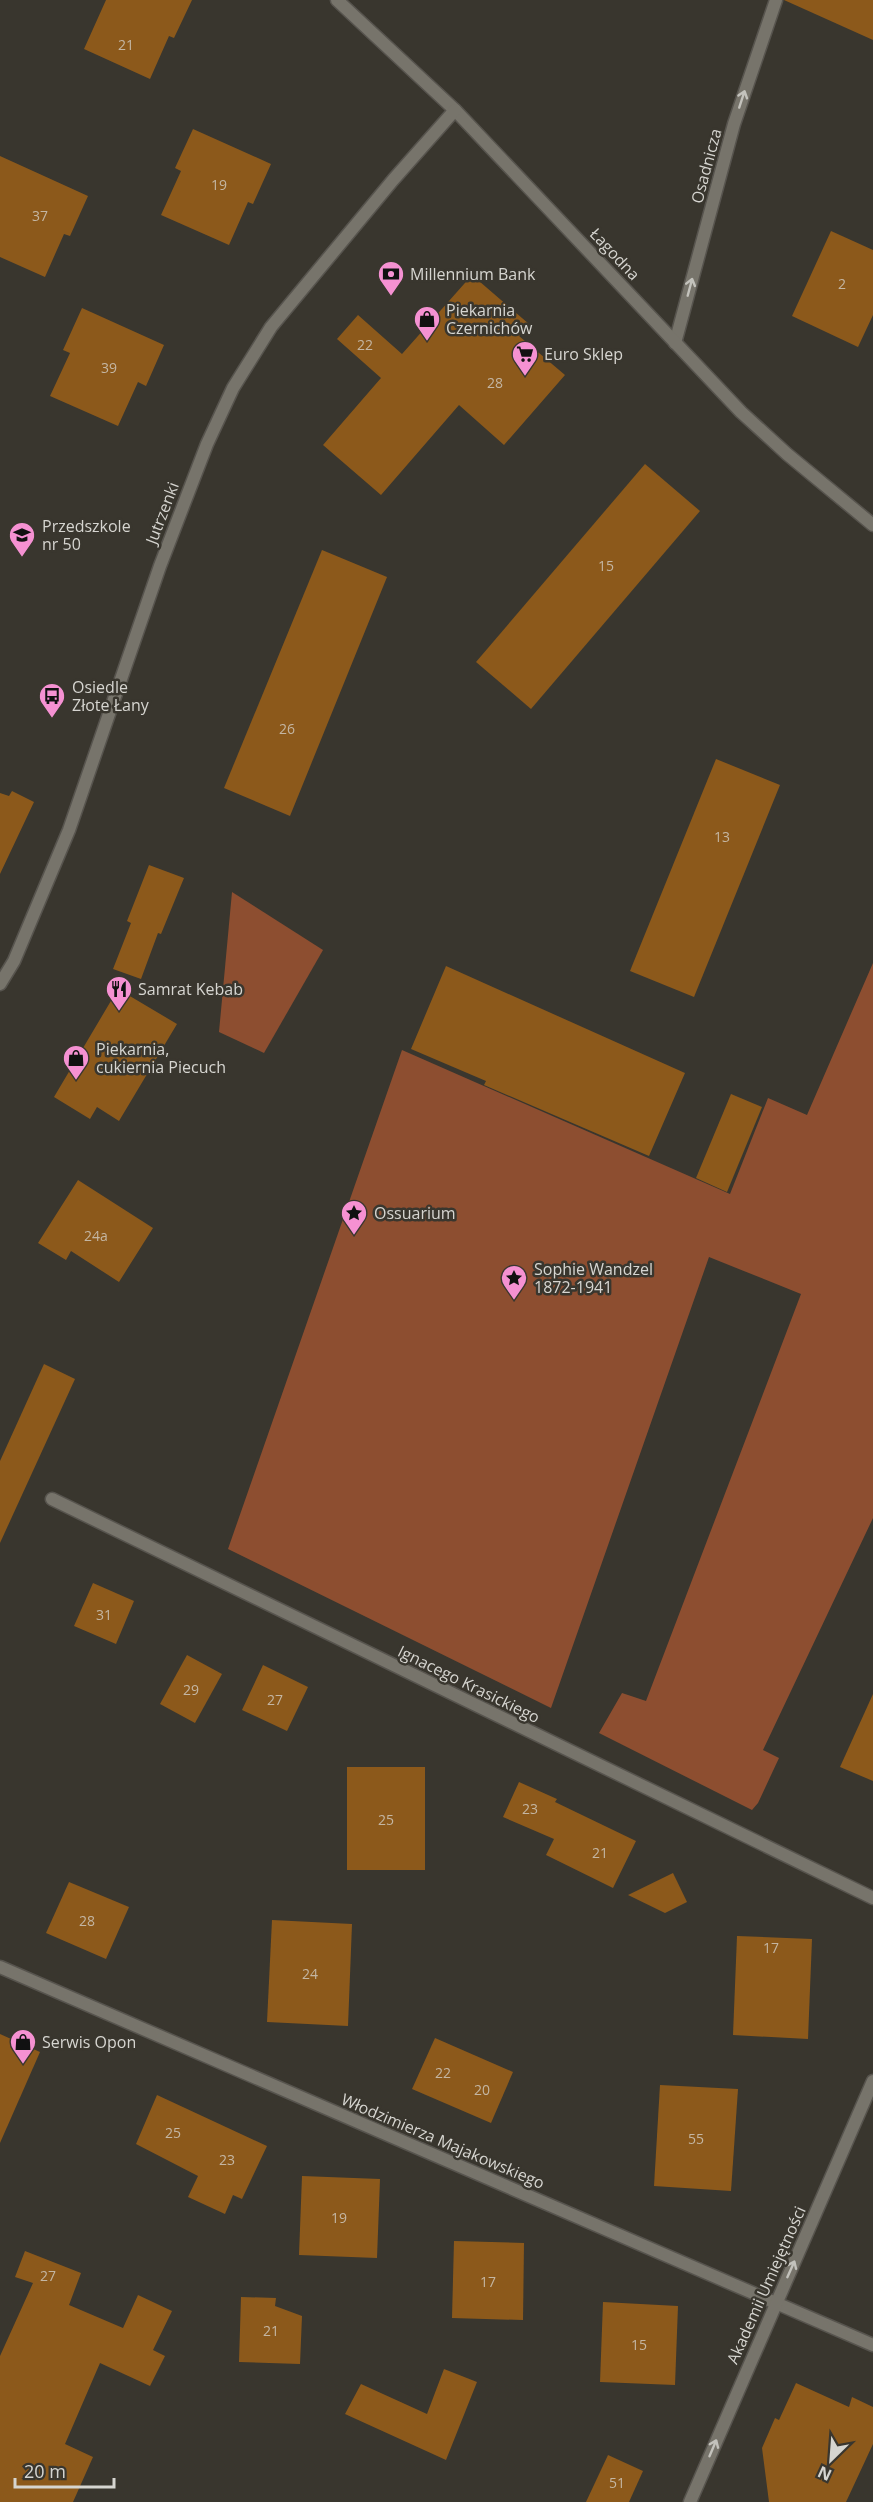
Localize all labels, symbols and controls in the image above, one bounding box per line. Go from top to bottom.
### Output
house number: 21 [118,35,134,54]
one-way arrow [737,90,748,109]
street label: Osadnicza [685,126,727,206]
house number: 19 [211,175,227,194]
house number: 37 [32,206,48,225]
street label: Łagodna [585,223,645,285]
bank icon: Millennium Bank [376,259,406,297]
place label: Millennium Bank [410,263,536,285]
house number: 2 [838,274,846,293]
one-way arrow [685,278,697,297]
place label: Piekarnia Czernichów [446,299,533,339]
shop icon: Piekarnia Czernichów [412,304,442,342]
house number: 22 [357,335,373,354]
supermarket icon: Euro Sklep [510,339,540,377]
place label: Euro Sklep [544,343,623,365]
house number: 39 [101,358,117,377]
house number: 28 [487,373,503,392]
street label: Jutrzenki [139,479,184,549]
place label: Przedszkole nr 50 [42,515,131,555]
school or university icon: Przedszkole nr 50 [7,520,37,558]
house number: 15 [598,556,614,575]
place label: Osiedle Złote Łany [72,676,150,716]
bus stop icon: Osiedle Złote Łany [37,681,67,719]
house number: 26 [279,719,295,738]
house number: 13 [714,827,730,846]
restaurant icon: Samrat Kebab [104,974,134,1012]
place label: Samrat Kebab [138,978,243,1000]
place label: Piekarnia, cukiernia Piecuch [96,1038,226,1078]
shop icon: Piekarnia, cukiernia Piecuch [61,1043,91,1081]
place icon: Ossuarium [339,1198,369,1236]
place label: Ossuarium [374,1202,456,1224]
house number: 24a [84,1226,108,1245]
place label: Sophie Wandzel 1872-1941 [534,1258,653,1298]
place icon: Sophie Wandzel 1872-1941 [499,1263,529,1301]
house number: 31 [96,1605,112,1624]
street label: Ignacego Krasickiego [394,1640,544,1728]
house number: 29 [183,1680,199,1699]
house number: 27 [267,1690,283,1709]
house number: 23 [522,1799,538,1818]
house number: 25 [378,1810,394,1829]
house number: 21 [592,1843,608,1862]
house number: 28 [79,1911,95,1930]
house number: 17 [763,1938,779,1957]
house number: 24 [302,1964,318,1983]
shop icon: Serwis Opon [8,2027,38,2065]
place label: Serwis Opon [42,2031,136,2053]
house number: 22 [435,2063,451,2082]
house number: 20 [474,2080,490,2099]
street label: Włodzimierza Majakowskiego [338,2088,548,2194]
house number: 25 [165,2123,181,2142]
house number: 55 [688,2129,704,2148]
house number: 23 [219,2150,235,2169]
street label: Akademii Umiejętności [721,2203,811,2367]
house number: 19 [331,2208,347,2227]
one-way arrow [786,2261,797,2279]
house number: 27 [40,2266,56,2285]
house number: 17 [480,2272,496,2291]
house number: 21 [263,2321,279,2340]
house number: 15 [631,2335,647,2354]
north arrow [801,2430,861,2490]
one-way arrow [708,2440,720,2458]
scale bar [15,2451,114,2489]
text: 20 m [24,2459,66,2483]
text: N [814,2461,835,2486]
house number: 51 [609,2473,625,2492]

